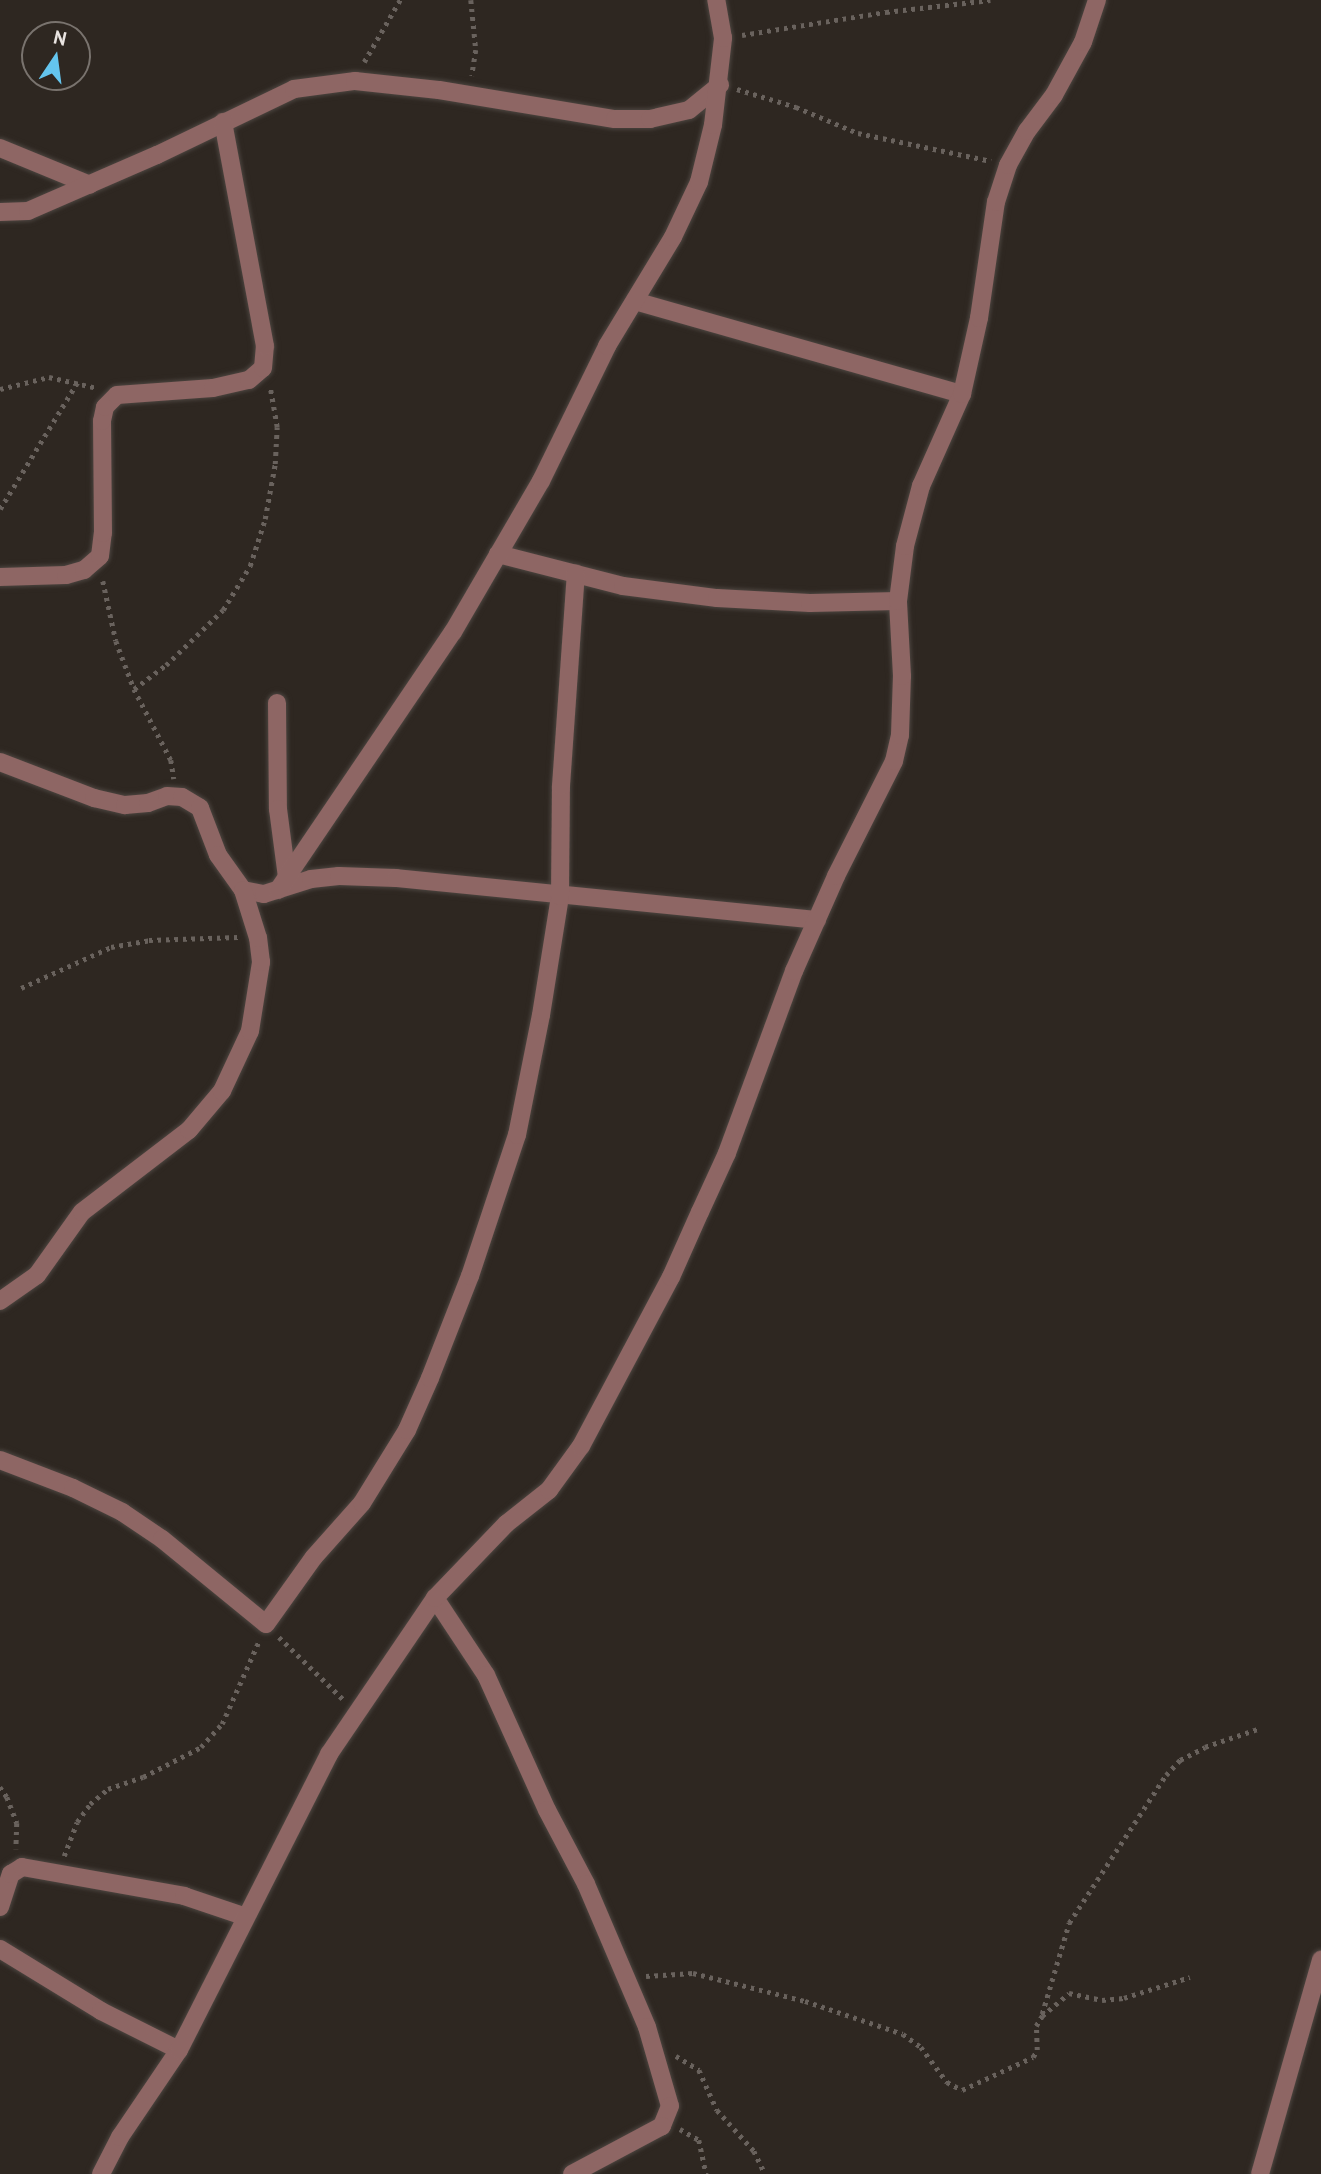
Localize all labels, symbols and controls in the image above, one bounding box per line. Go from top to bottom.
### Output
north arrow [21,21,91,91]
text: N [51,24,69,51]

